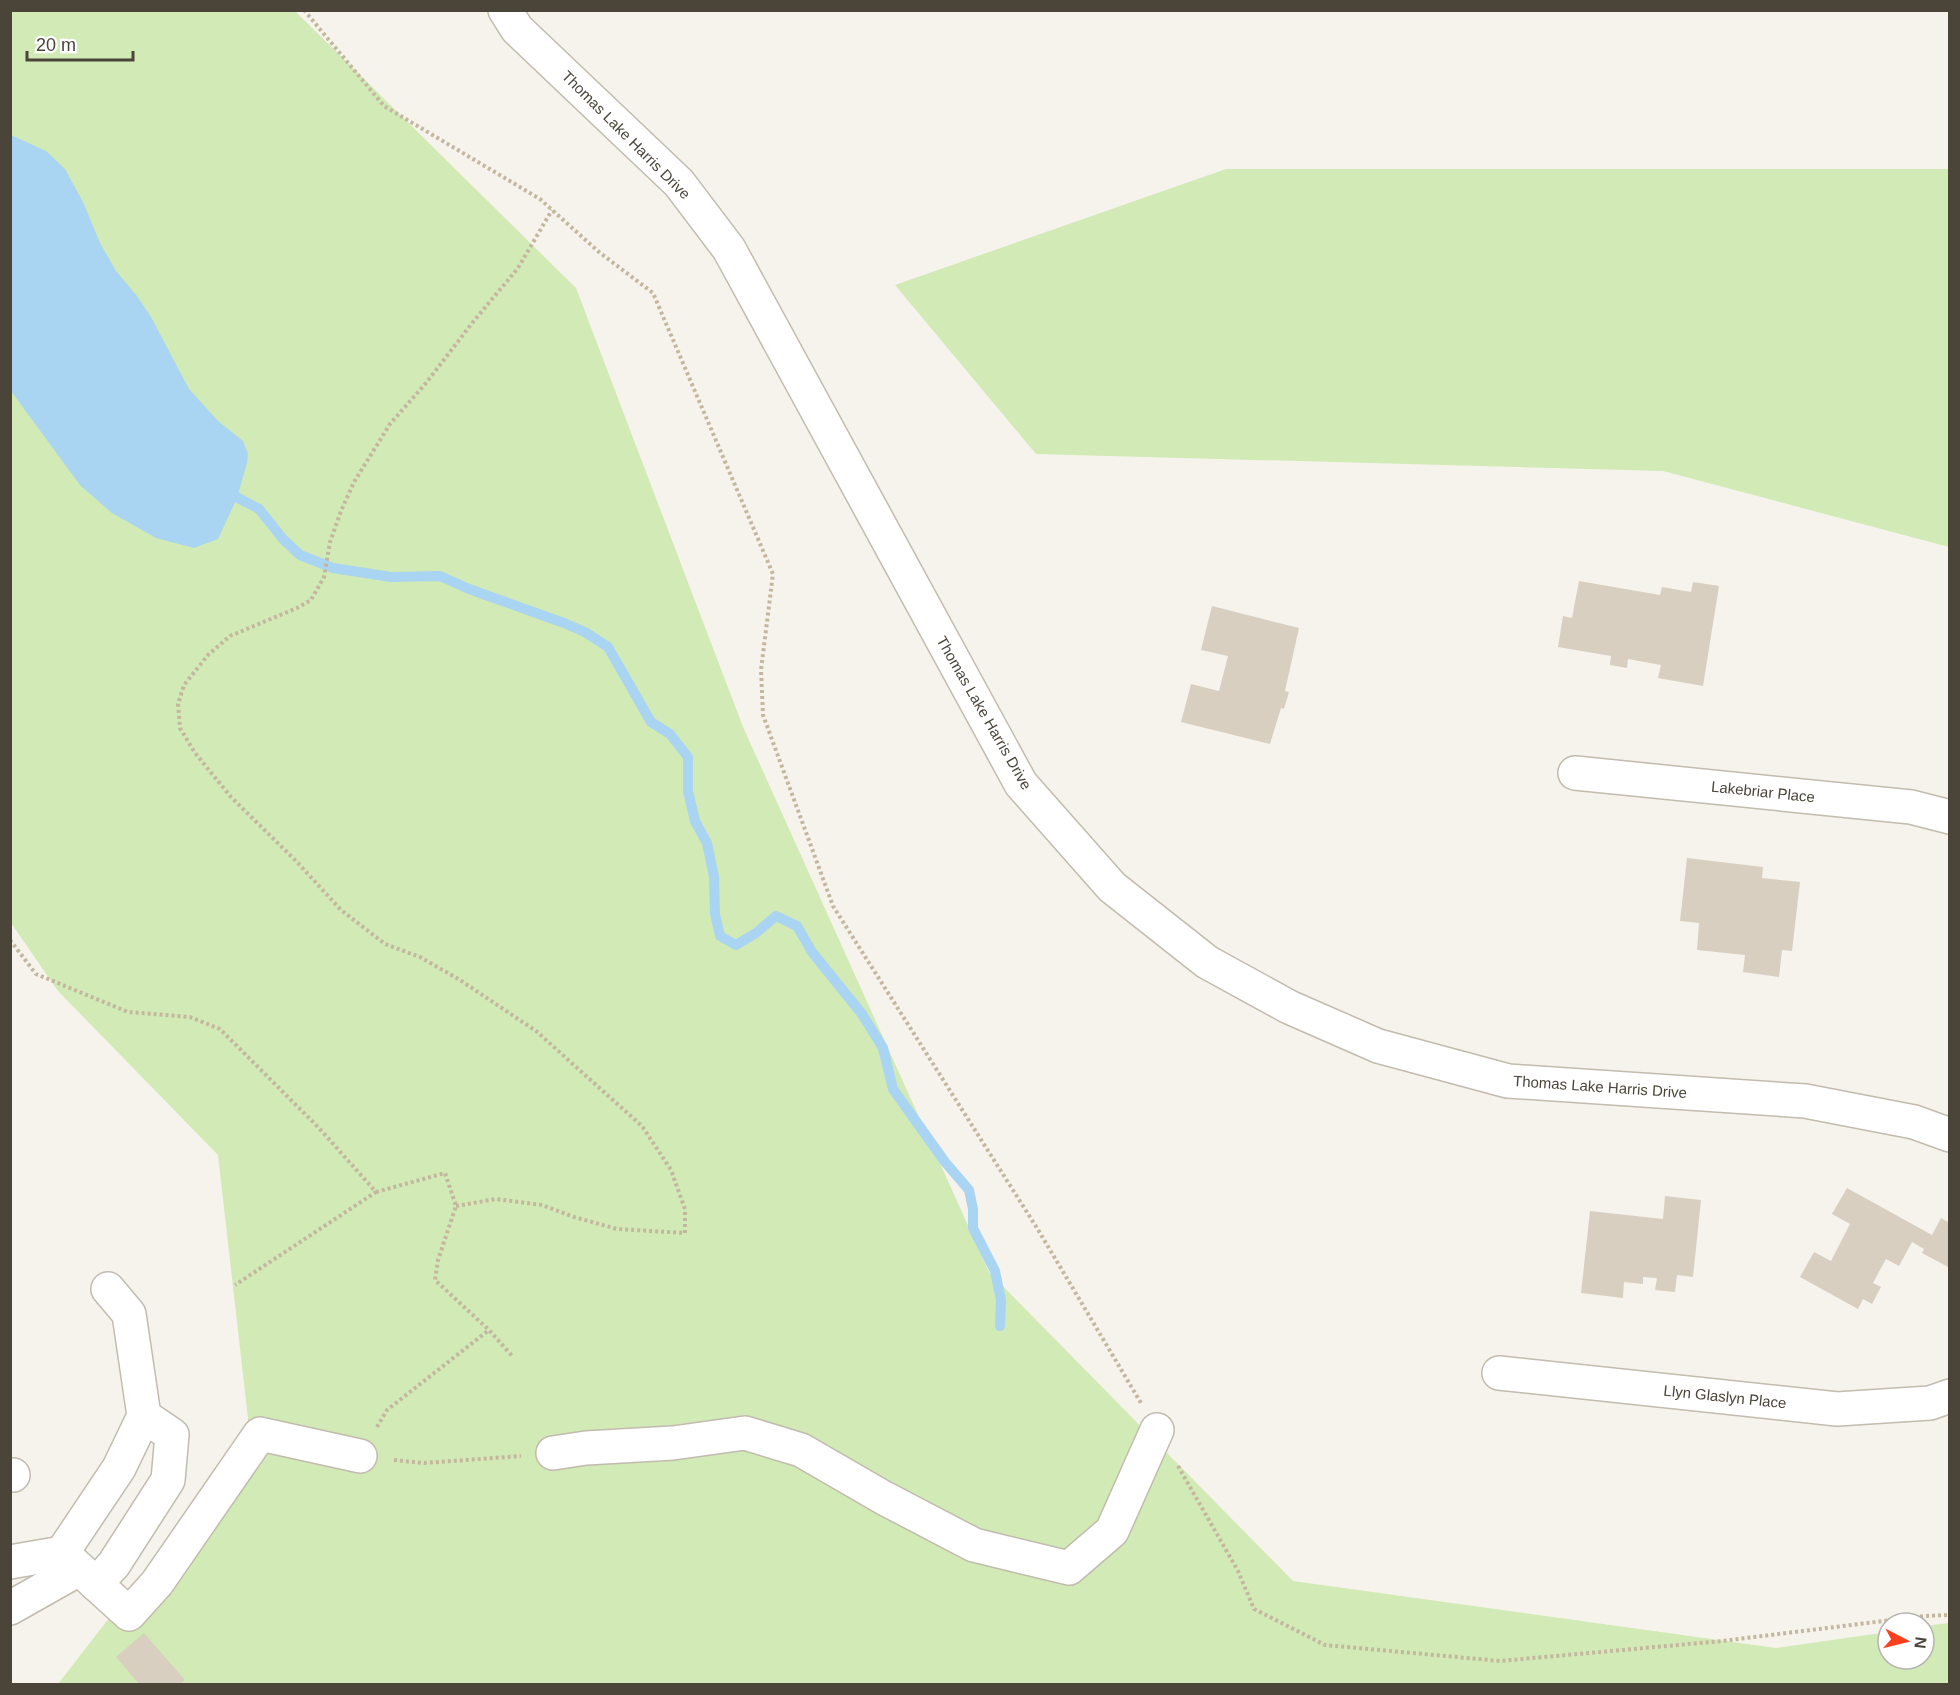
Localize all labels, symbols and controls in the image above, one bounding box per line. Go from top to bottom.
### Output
scale bar [27,24,134,62]
text: 20 m [36,35,76,55]
street label: Thomas Lake Harris Drive [559,67,694,202]
street label: Thomas Lake Harris Drive [934,633,1035,792]
street label: Lakebriar Place [1710,778,1816,805]
street label: Thomas Lake Harris Drive [1513,1072,1688,1101]
street label: Llyn Glaslyn Place [1663,1382,1787,1411]
north arrow [1876,1611,1936,1671]
text: N [1911,1636,1930,1650]

